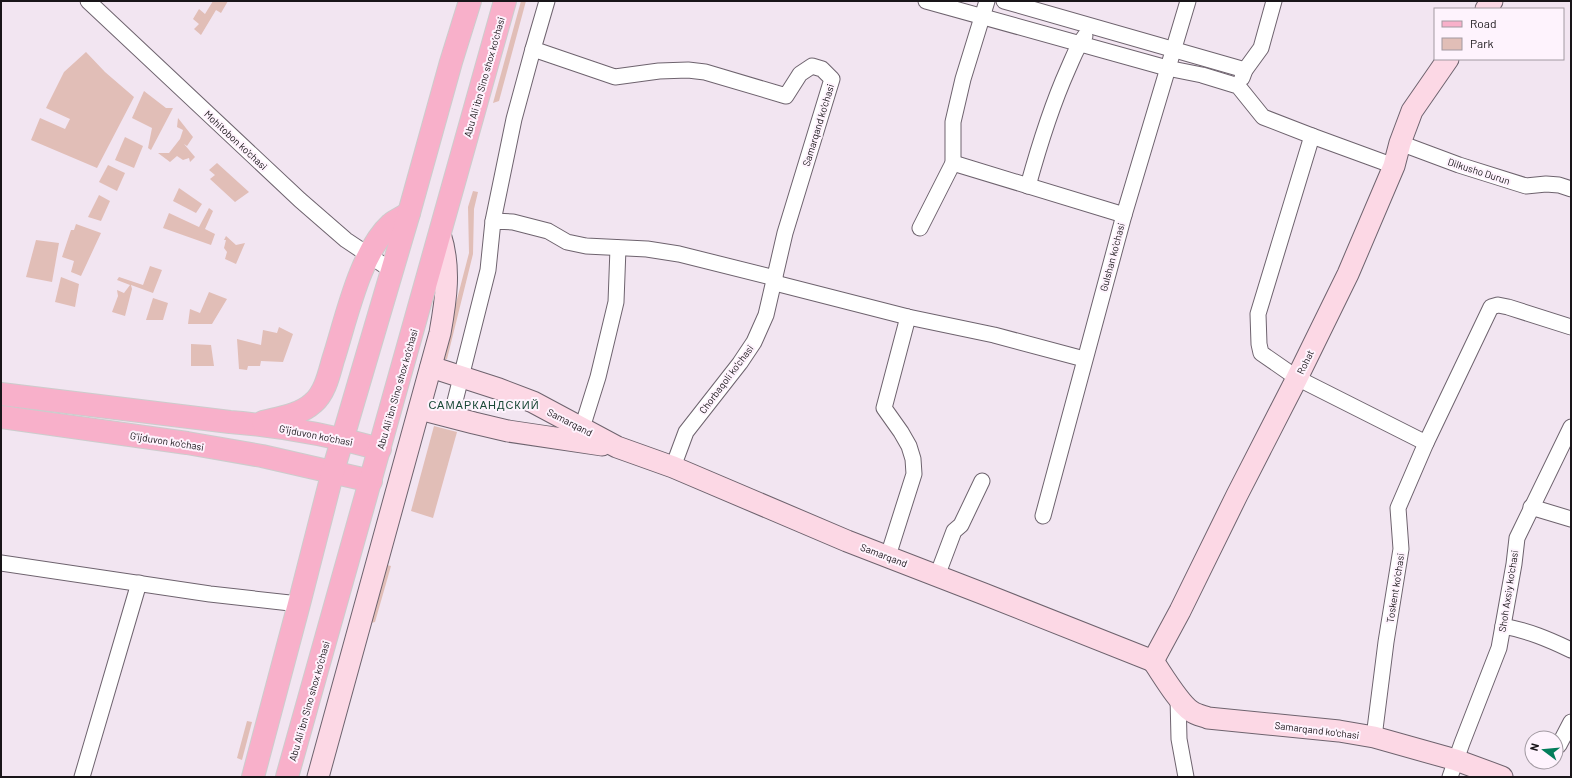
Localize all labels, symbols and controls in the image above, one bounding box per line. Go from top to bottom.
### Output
legend [1434,8,1564,60]
street label: Abu Ali ibn Sino shox ko'chasi [461,15,507,139]
text: Road [1470,16,1497,30]
text: Park [1470,36,1494,50]
street label: Samarqand ko'chasi [800,82,836,168]
street label: Mohitobon ko'chasi [202,108,270,172]
street label: Dilkusho Durun [1446,155,1512,187]
street label: Gulshan ko'chasi [1097,221,1127,293]
street label: Abu Ali ibn Sino shox ko'chasi [374,327,420,451]
street label: Chorbaqoli ko'chasi [696,342,756,416]
street label: Rohat [1294,348,1316,376]
district label: САМАРКАНДСКИЙ [428,398,540,411]
street label: Samarqand [545,405,595,439]
street label: G'ijduvon ko‘chasi [278,422,354,448]
street label: G'ijduvon ko'chasi [129,429,205,453]
street label: Samarqand [859,541,909,569]
street label: Shoh Axsiy ko'chasi [1496,549,1520,633]
street label: Toskent ko'chasi [1384,552,1406,624]
street label: Abu Ali ibn Sino shox ko'chasi [286,639,332,763]
street label: Samarqand ko'chasi [1274,719,1360,741]
north arrow [1524,730,1564,770]
text: N [1527,742,1541,752]

